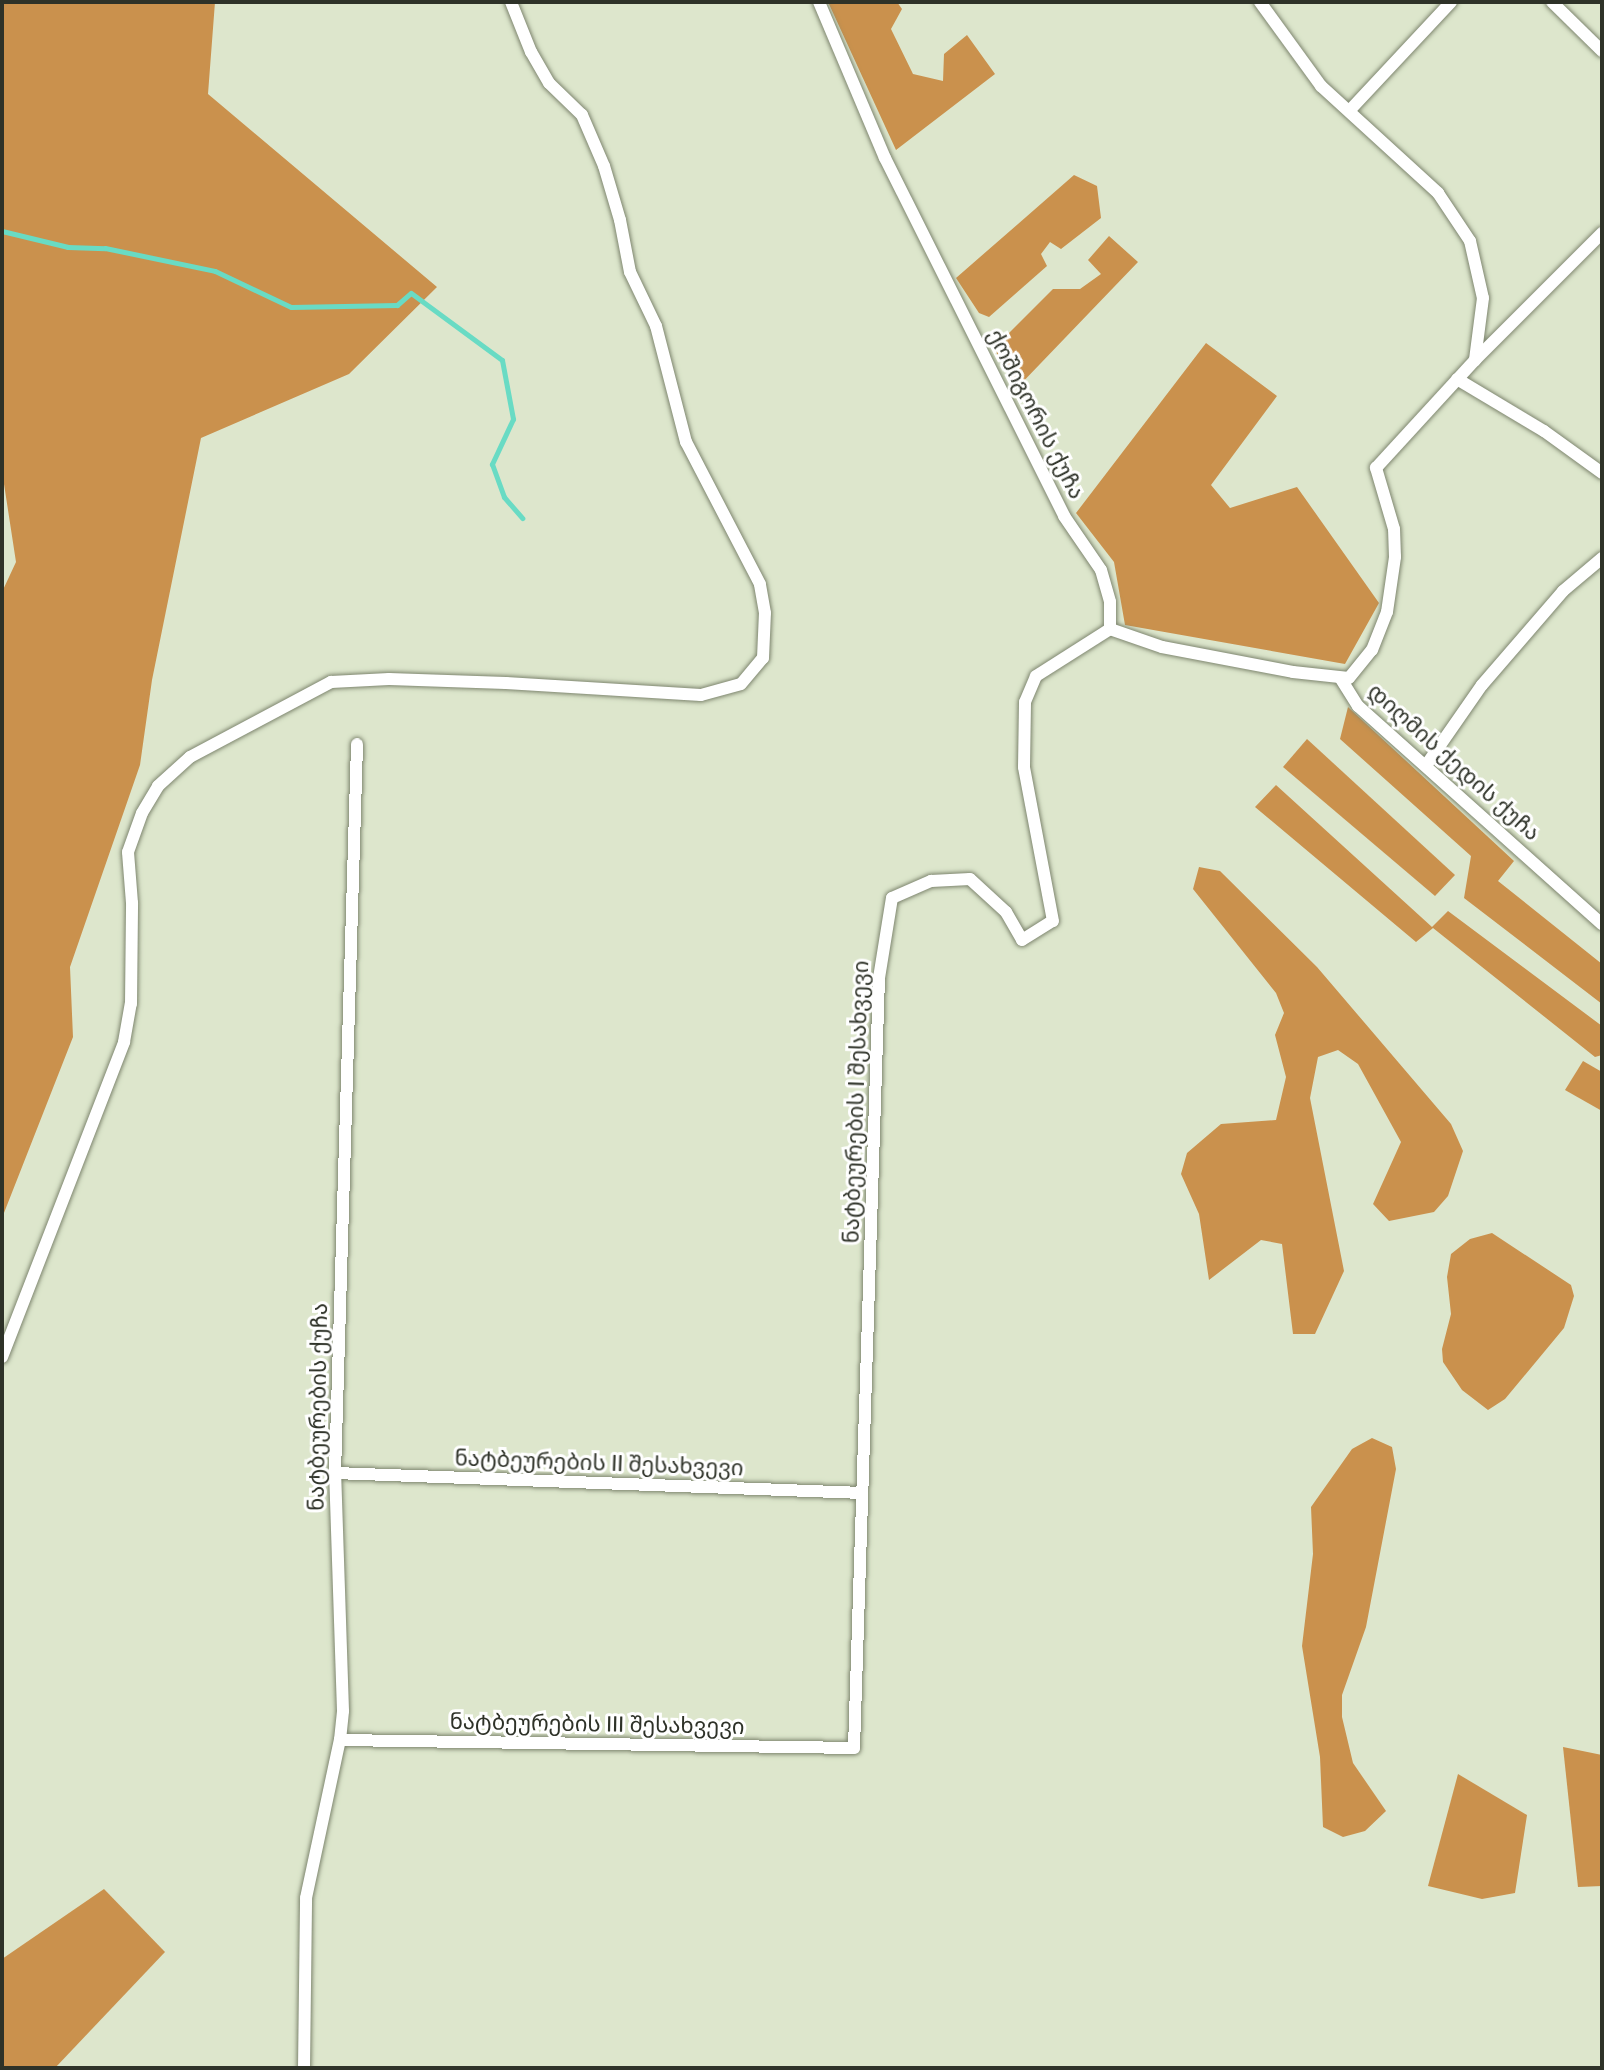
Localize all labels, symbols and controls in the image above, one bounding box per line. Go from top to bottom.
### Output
street label: ქოშიგორის ქუჩა [982,325,1090,503]
street label: დიღმის ქედის ქუჩა [1363,678,1545,846]
street label: ნატბეურების I შესახვევი [838,960,874,1244]
street label: ნატბეურების ქუჩა [303,1303,333,1511]
street label: ნატბეურების II შესახვევი [454,1445,744,1481]
street label: ნატბეურების III შესახვევი [449,1708,745,1740]

